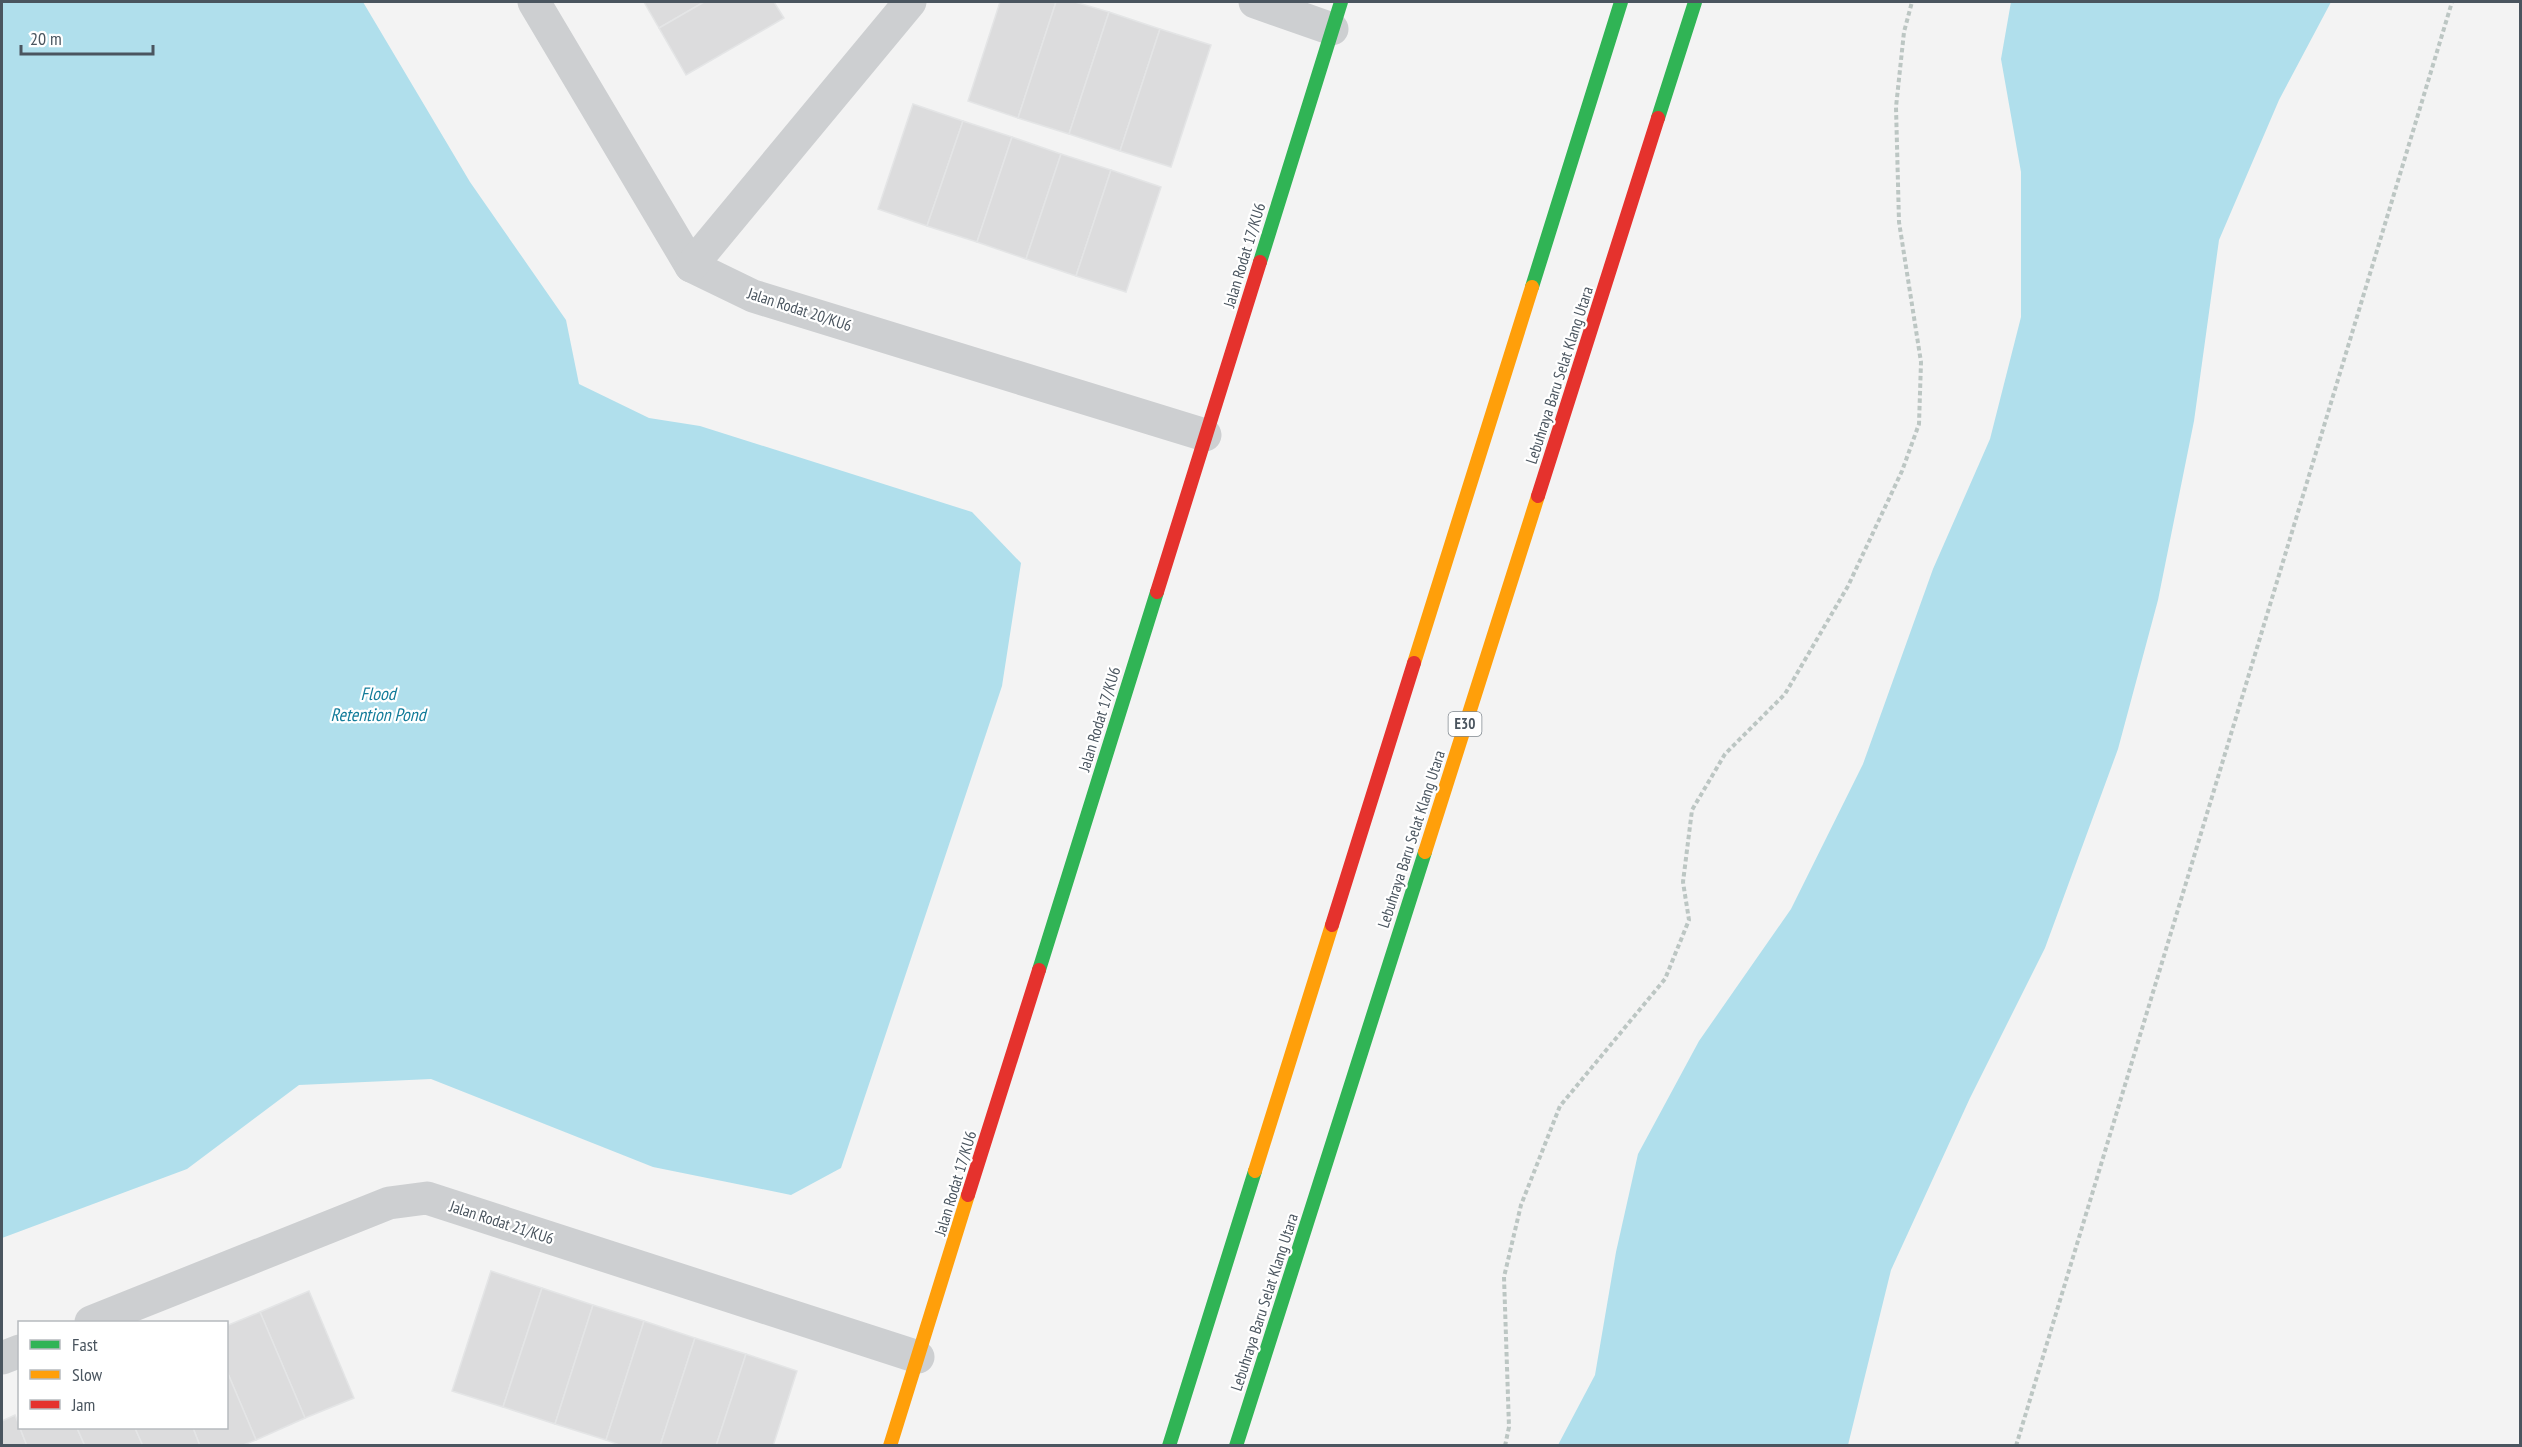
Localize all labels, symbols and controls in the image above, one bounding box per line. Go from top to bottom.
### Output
scale bar [21,18,153,56]
text: 20 m [30,27,62,50]
street label: Jalan Rodat 17/KU6 [1218,200,1269,311]
street label: Jalan Rodat 20/KU6 [744,282,855,335]
street label: Lebuhraya Baru Selat Klang Utara [1521,284,1597,466]
street label: Jalan Rodat 17/KU6 [1073,664,1124,775]
water label: Flood Retention Pond [331,682,428,726]
road number: E30 [1448,712,1482,736]
street label: Lebuhraya Baru Selat Klang Utara [1373,748,1449,930]
street label: Jalan Rodat 17/KU6 [929,1128,980,1239]
street label: Jalan Rodat 21/KU6 [446,1195,557,1248]
street label: Lebuhraya Baru Selat Klang Utara [1226,1211,1302,1393]
legend [18,1321,228,1429]
text: Fast [72,1333,98,1356]
text: Slow [72,1363,103,1386]
text: Jam [71,1393,95,1416]

